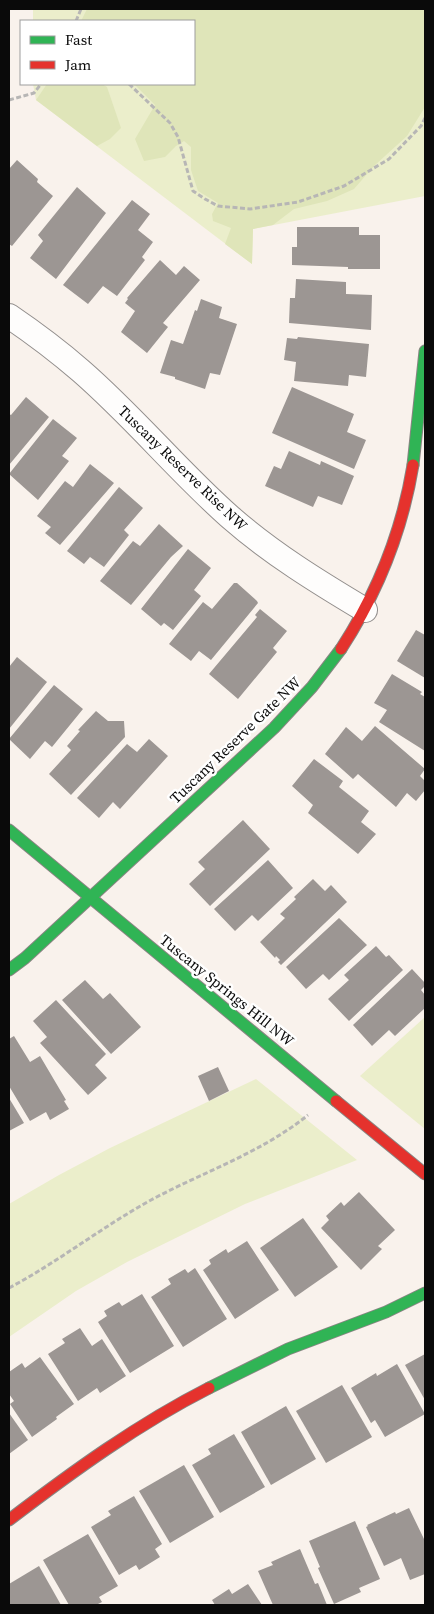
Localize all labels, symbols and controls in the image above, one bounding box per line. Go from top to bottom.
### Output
legend [20,20,195,85]
text: Fast [65,29,92,50]
text: Jam [64,54,92,75]
street label: Tuscany Reserve Rise NW [114,401,253,536]
street label: Tuscany Reserve Gate NW [165,671,305,808]
street label: Tuscany Springs Hill NW [156,929,299,1051]

